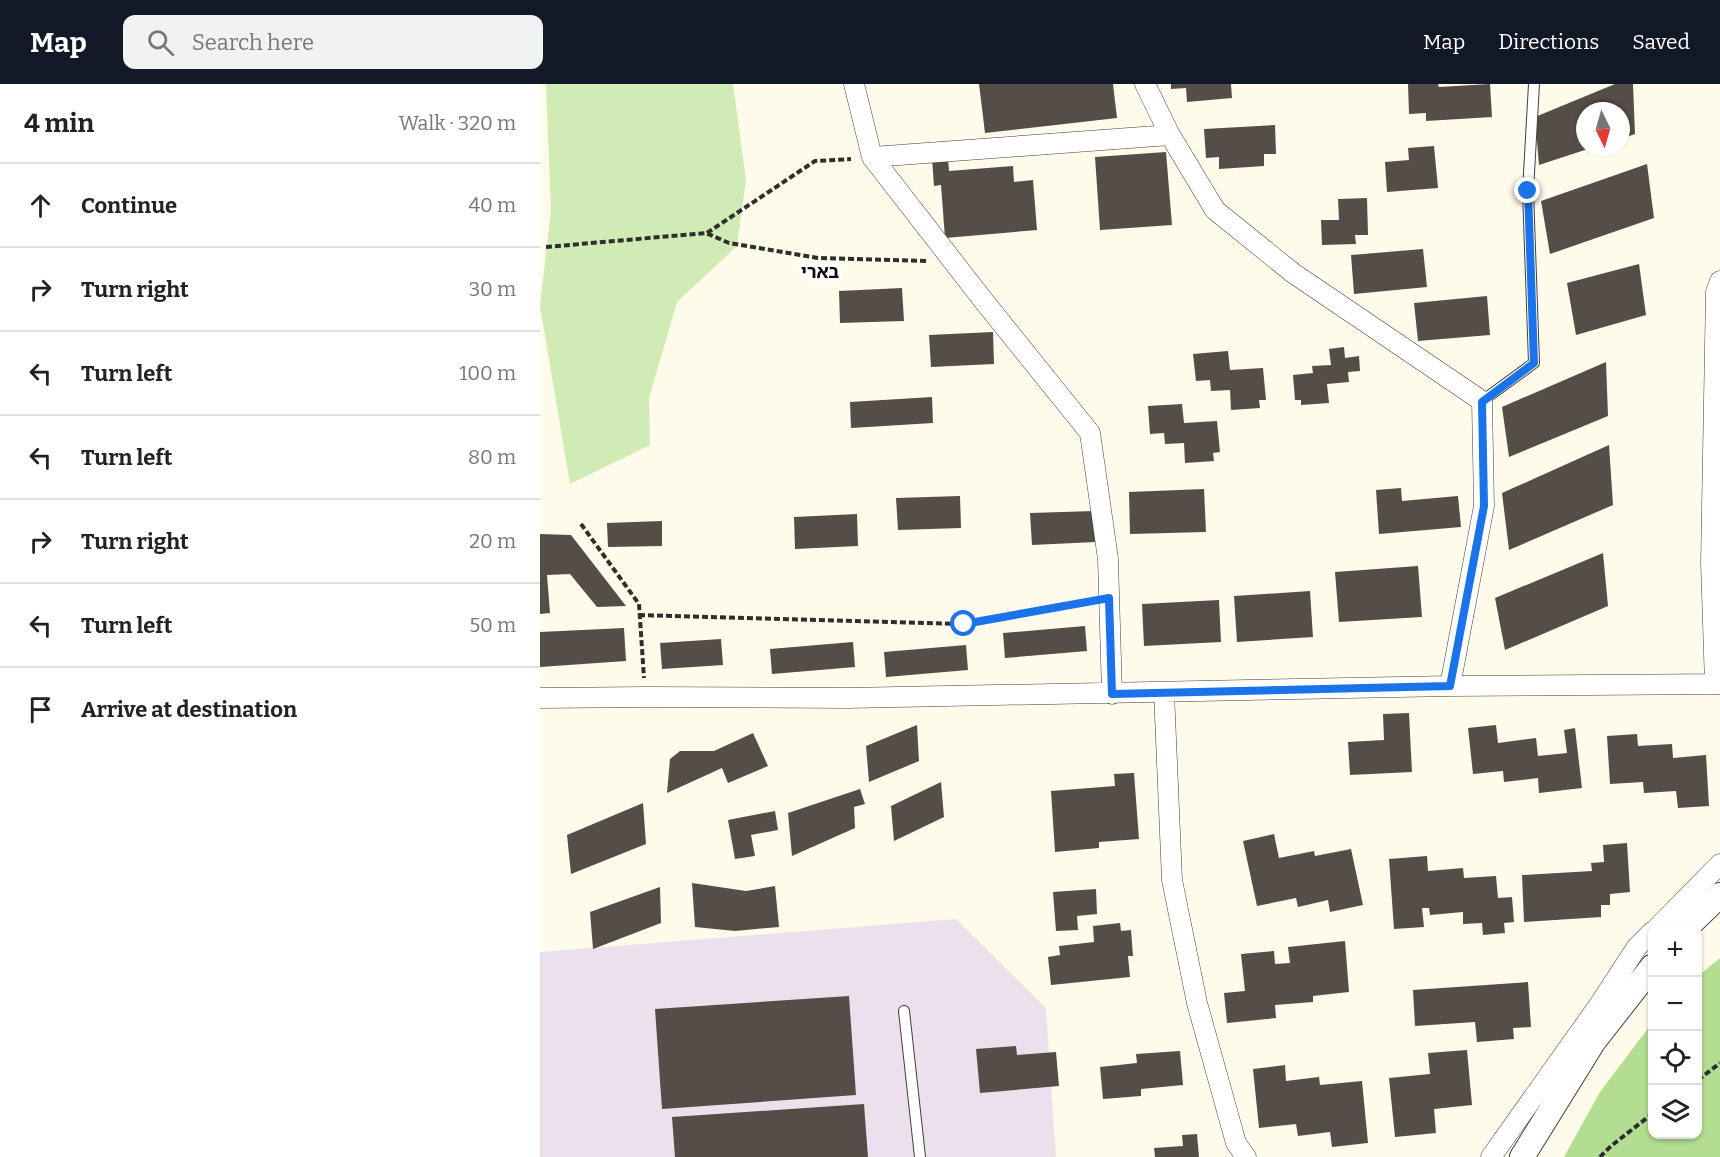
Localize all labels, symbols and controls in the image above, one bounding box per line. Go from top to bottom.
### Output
search box [123,15,543,69]
text: Map [30,26,87,59]
icon: search [144,26,177,59]
text: Search here [192,29,314,56]
text: Map [1423,29,1465,55]
text: Directions [1498,29,1599,55]
text: Saved [1632,29,1690,55]
north arrow [1576,102,1630,156]
text: 4 min [24,108,94,139]
text: Walk · 320 m [399,111,516,135]
route end [1514,177,1540,203]
icon: ahead [24,189,57,222]
text: Continue [81,192,177,219]
text: 40 m [468,193,516,217]
district label: בארי [801,261,840,283]
icon: right [24,273,57,306]
text: Turn right [81,276,189,303]
text: 30 m [469,277,516,301]
icon: left [24,357,57,390]
text: Turn left [81,360,173,387]
text: 100 m [459,361,516,385]
icon: left [24,441,57,474]
text: Turn left [81,444,173,471]
text: 80 m [468,445,516,469]
icon: right [24,525,57,558]
text: Turn right [81,528,189,555]
text: 20 m [469,529,516,553]
icon: left [24,609,57,642]
route start [950,610,976,636]
text: Turn left [81,612,173,639]
text: 50 m [469,613,516,637]
icon: arrive [24,693,57,726]
text: Arrive at destination [81,696,297,723]
map controls [1648,923,1702,1139]
button: + [1648,923,1702,977]
button: − [1648,977,1702,1031]
button: locate [1648,1031,1702,1085]
button: layers [1648,1085,1702,1139]

